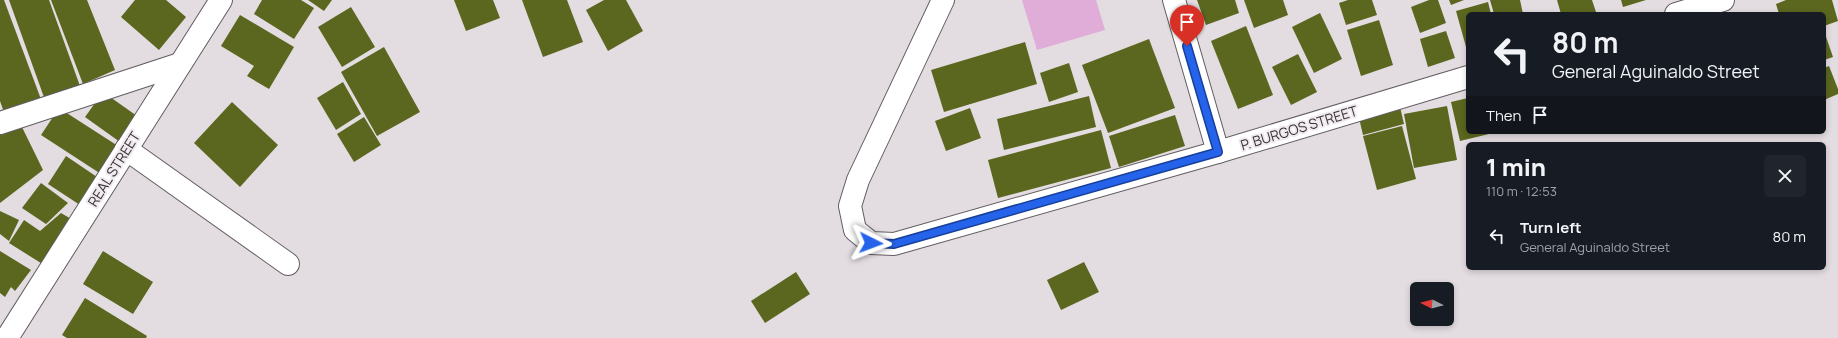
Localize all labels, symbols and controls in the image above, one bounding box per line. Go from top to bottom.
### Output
pin [1170,5,1204,46]
icon: arrive [1176,11,1198,33]
text: 80 m [1552,23,1618,61]
icon: left [1486,28,1538,80]
text: General Aguinaldo Street [1552,59,1760,83]
street label: P. BURGOS STREET [1238,101,1360,154]
icon: arrive [1529,104,1551,126]
text: Then [1486,105,1521,126]
street label: REAL STREET [83,127,145,210]
text: 1 min [1486,150,1546,183]
button: close [1764,155,1806,197]
text: 110 m · 12:53 [1486,182,1557,200]
text: Turn left [1520,217,1582,238]
position arrow [850,222,892,264]
icon: left [1486,225,1508,247]
text: 80 m [1772,226,1806,247]
text: General Aguinaldo Street [1520,238,1670,256]
north arrow [1410,282,1454,326]
map controls [1410,282,1454,326]

